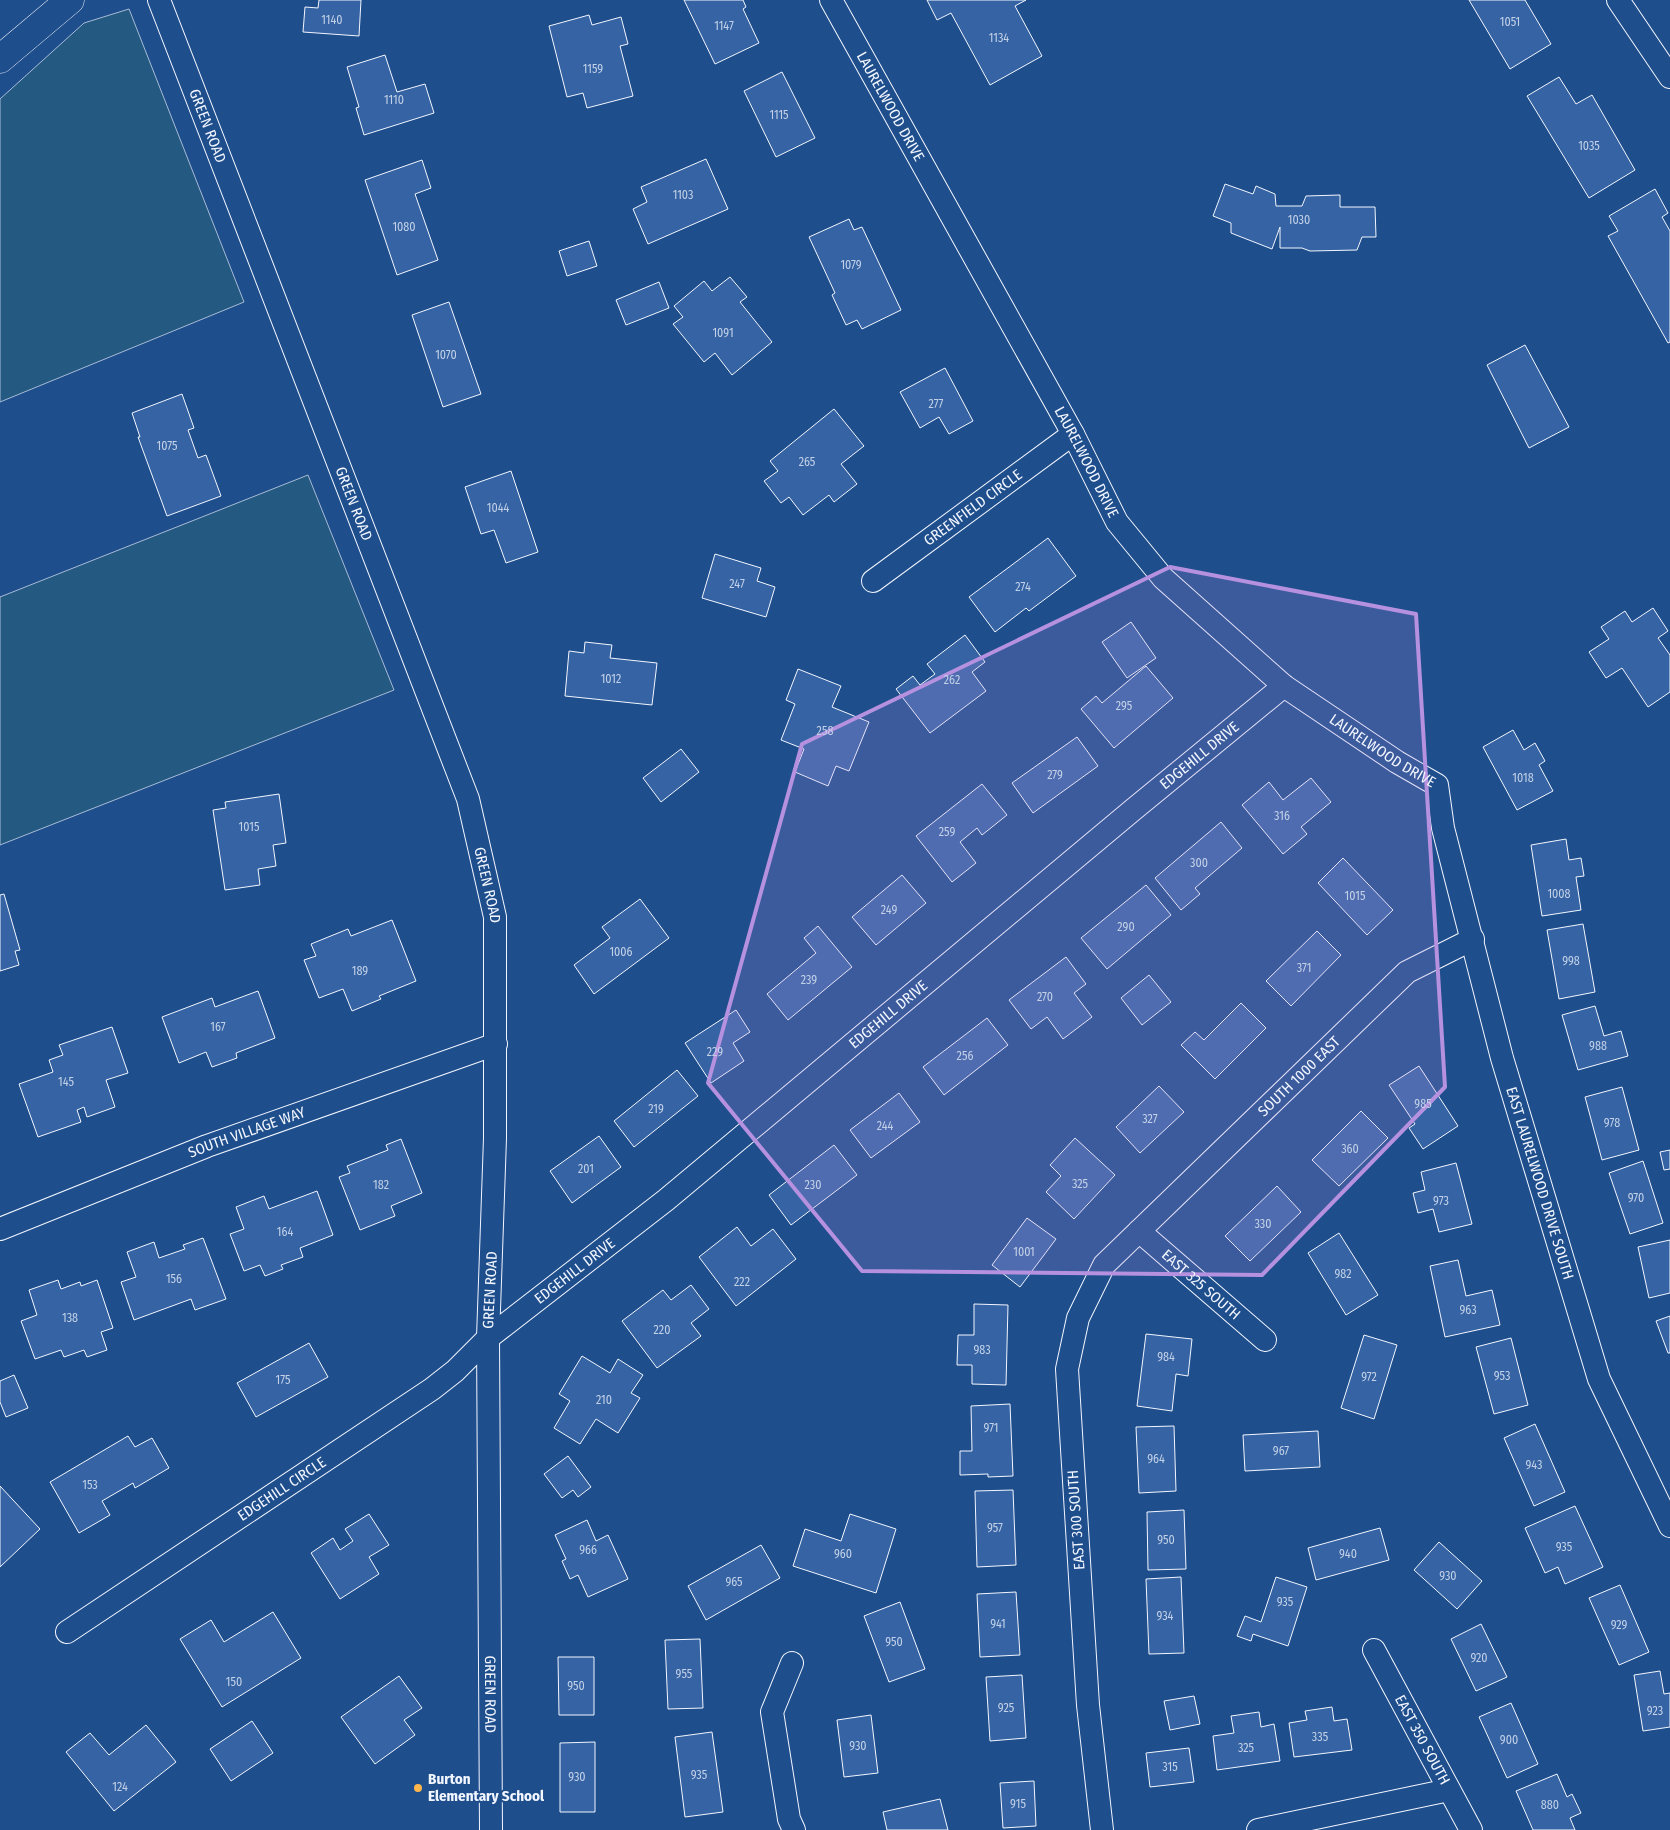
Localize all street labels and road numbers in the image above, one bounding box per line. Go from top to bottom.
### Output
street label: LAURELWOOD DRIVE [853,49,928,164]
street label: GREEN ROAD [185,87,230,165]
street label: LAURELWOOD DRIVE [1050,403,1122,521]
street label: GREEN ROAD [331,464,376,543]
street label: GREENFIELD CIRCLE [920,466,1026,550]
street label: LAURELWOOD DRIVE [1326,710,1439,791]
street label: EDGEHILL DRIVE [1156,718,1243,793]
street label: GREEN ROAD [470,845,504,923]
street label: EDGEHILL DRIVE [845,976,931,1052]
street label: SOUTH 1000 EAST [1254,1033,1344,1120]
street label: EAST LAURELWOOD DRIVE SOUTH [1502,1085,1577,1282]
street label: SOUTH VILLAGE WAY [186,1103,308,1162]
street label: EDGEHILL DRIVE [531,1234,618,1308]
street label: EAST 325 SOUTH [1158,1246,1244,1324]
street label: GREEN ROAD [479,1251,501,1329]
street label: EDGEHILL CIRCLE [234,1453,329,1525]
street label: EAST 300 SOUTH [1064,1469,1088,1571]
street label: GREEN ROAD [481,1655,499,1733]
street label: EAST 350 SOUTH [1391,1692,1454,1788]

